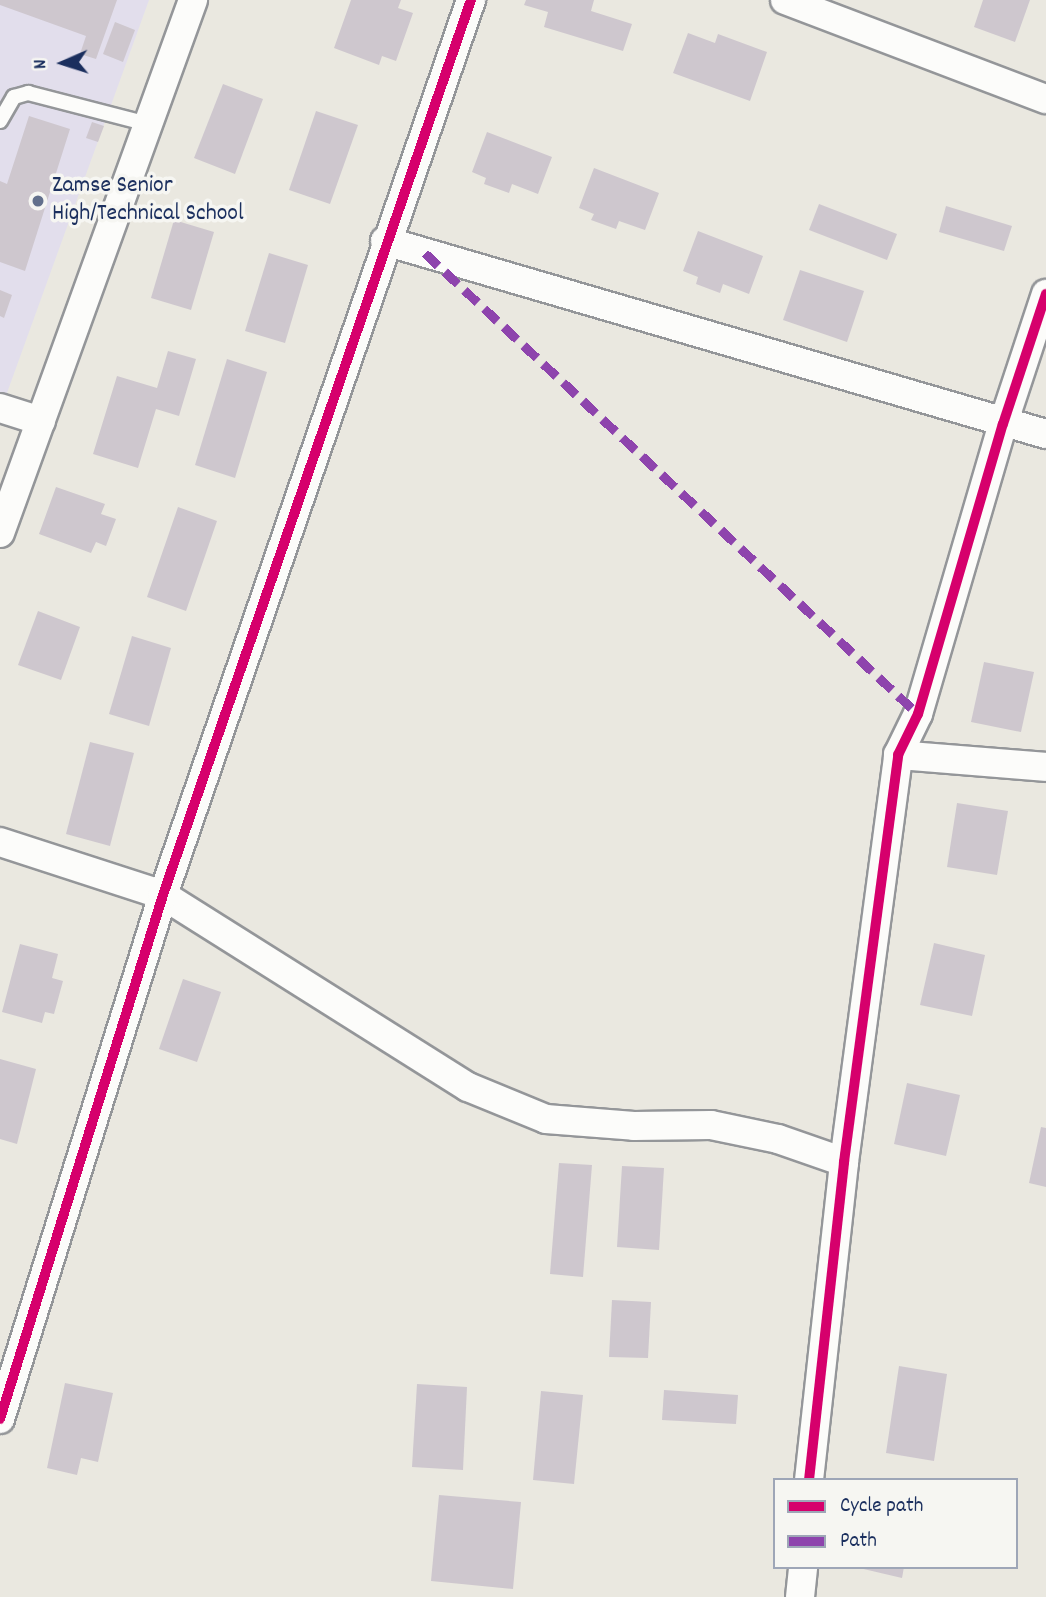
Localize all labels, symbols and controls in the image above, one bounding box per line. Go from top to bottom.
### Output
north arrow [28,28,98,98]
text: N [28,59,55,70]
place label: Zamse Senior High/Technical School [52,173,244,229]
marker: Zamse Senior High/Technical School [30,193,46,209]
legend [773,1478,1018,1569]
text: Cycle path [840,1492,923,1522]
text: Path [840,1527,877,1557]

